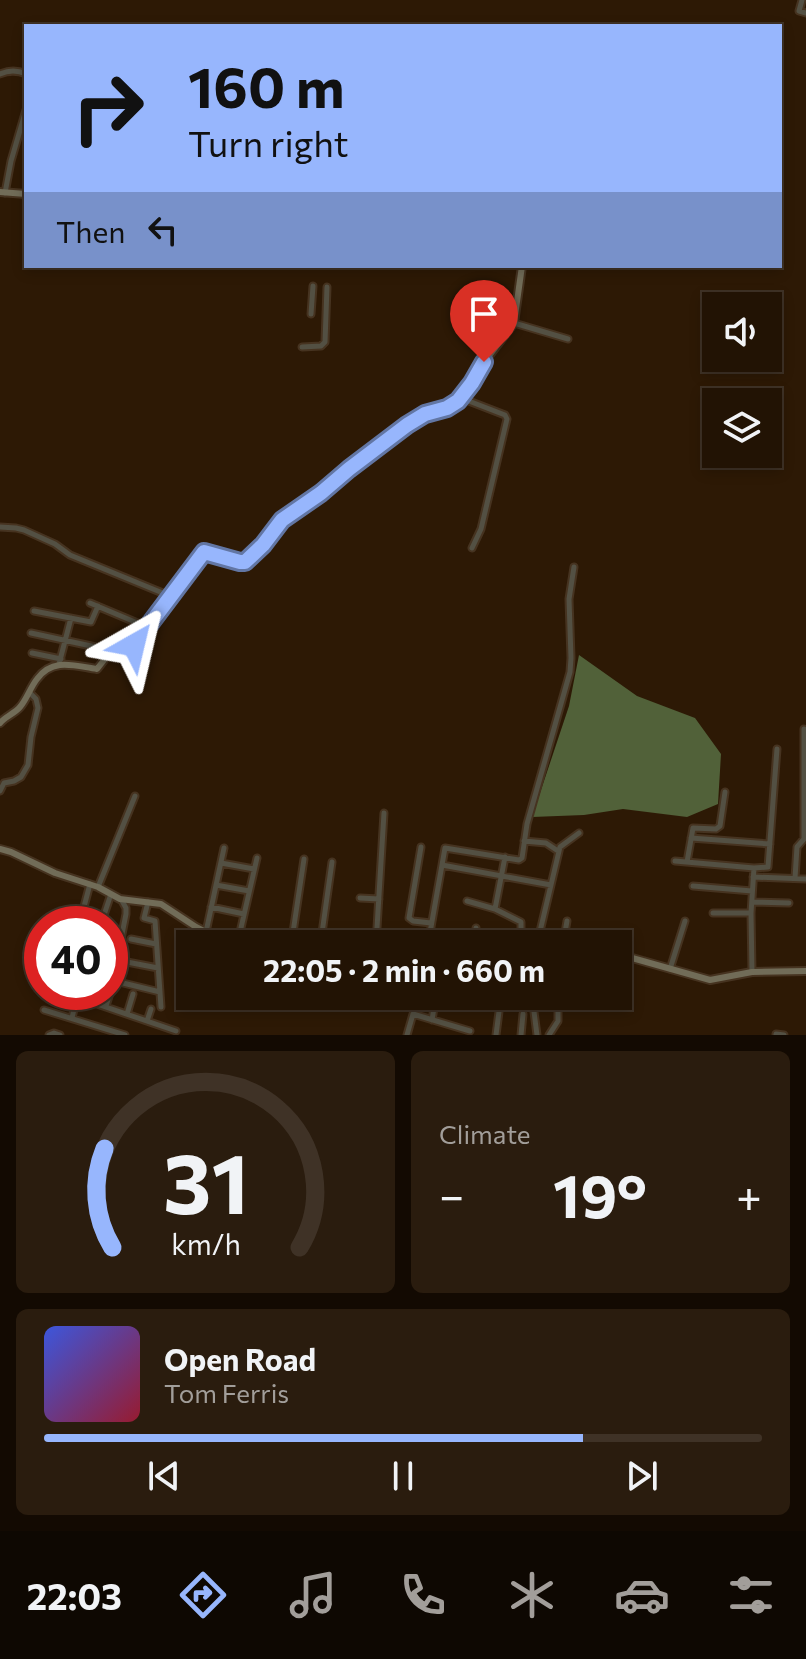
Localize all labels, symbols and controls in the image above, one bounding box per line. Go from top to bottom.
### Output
text: 160 m [188,51,345,120]
icon: right [56,56,160,160]
text: Turn right [188,120,349,164]
icon: left [141,208,185,252]
text: Then [56,212,125,249]
pin [450,280,518,362]
icon: arrive [462,292,506,336]
map controls [702,292,782,468]
button: sound [702,292,782,372]
button: layers [702,388,782,468]
position arrow [92,603,176,687]
speed limit sign: 40 [24,906,128,1010]
text: 22:05 · 2 min · 660 m [263,951,545,988]
text: Climate [439,1118,531,1149]
text: 31 [162,1129,249,1231]
text: 19° [553,1157,647,1230]
text: − [439,1167,464,1221]
text: + [736,1167,762,1221]
text: km/h [171,1226,240,1261]
text: Open Road [164,1340,316,1377]
text: Tom Ferris [164,1377,289,1408]
icon: previous [142,1454,186,1498]
icon: pause [381,1454,425,1498]
icon: next [620,1454,664,1498]
icon: directions [175,1567,231,1623]
icon: music [285,1567,341,1623]
icon: phone [395,1567,451,1623]
icon: climate [504,1567,560,1623]
icon: car [614,1567,670,1623]
icon: filters [723,1567,779,1623]
text: 22:03 [27,1573,122,1617]

